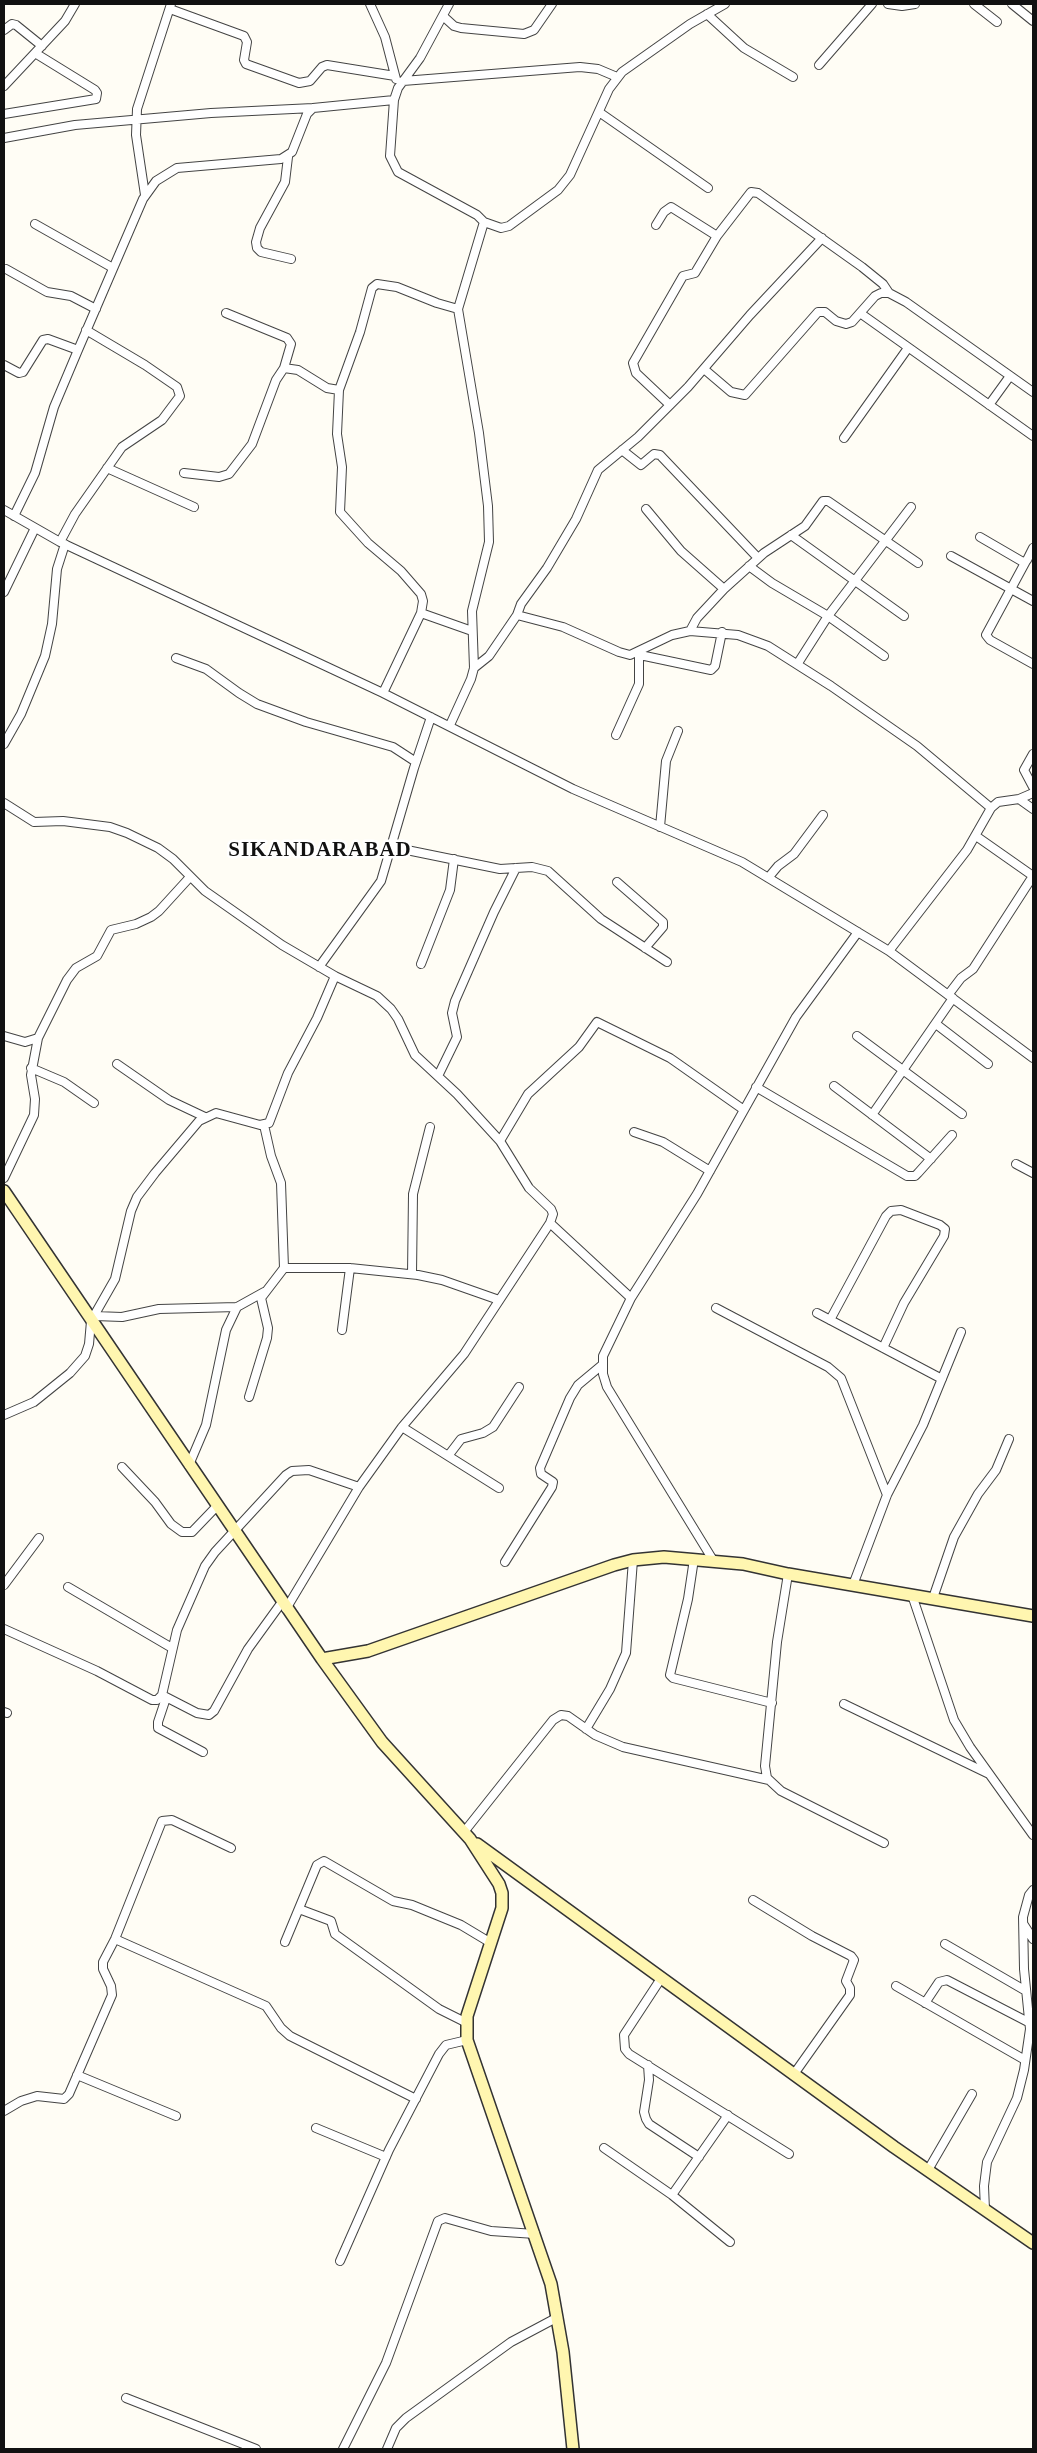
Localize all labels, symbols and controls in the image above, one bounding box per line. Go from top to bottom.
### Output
district label: SIKANDARABAD [227,838,413,864]

